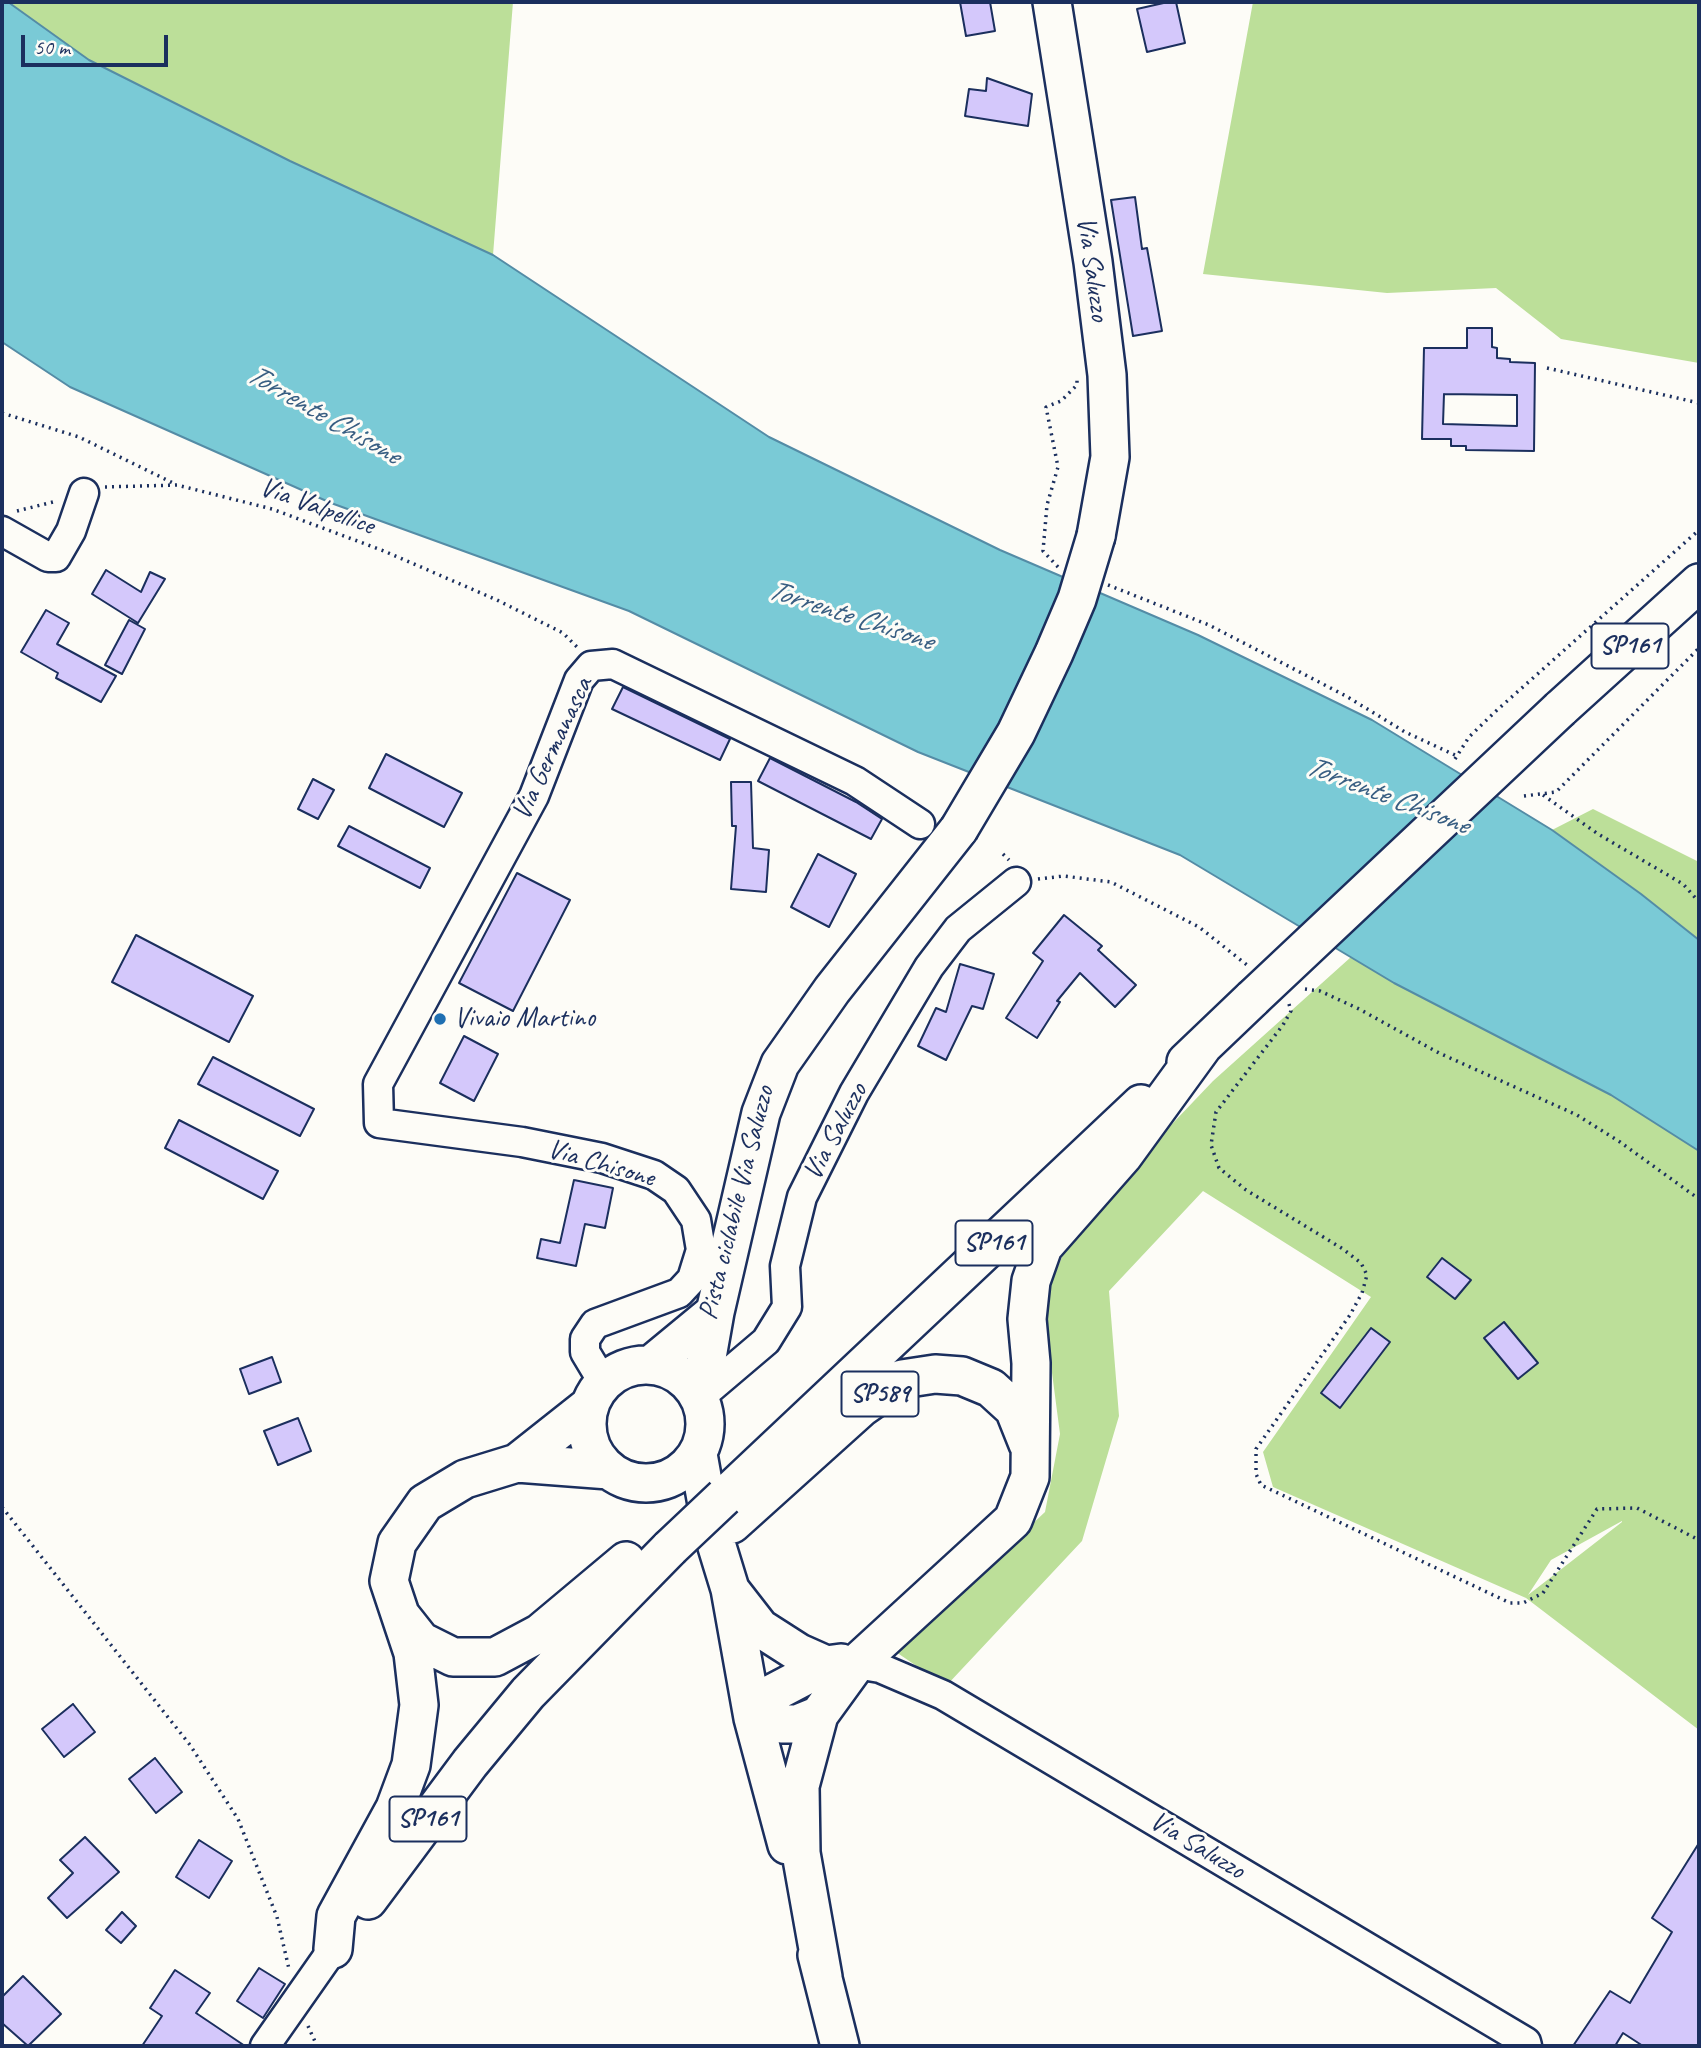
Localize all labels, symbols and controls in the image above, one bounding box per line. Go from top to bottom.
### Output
scale bar [24,21,172,65]
text: 50 m [34,34,70,60]
street label: Via Saluzzo [1068,215,1116,323]
water label: Torrente Chisone [240,357,406,473]
street label: Via Valpellice [255,471,379,543]
water label: Torrente Chisone [763,572,937,660]
road number: SP161 [1592,624,1668,668]
street label: Via Germanasca [505,672,601,826]
water label: Torrente Chisone [1301,749,1473,843]
place label: Vivaio Martino [454,1002,595,1036]
marker: Vivaio Martino [432,1011,448,1027]
street label: Via Saluzzo [796,1078,876,1186]
street label: Pista ciclabile Via Saluzzo [692,1083,782,1323]
street label: Via Chisone [544,1133,658,1195]
road number: SP161 [956,1220,1032,1266]
road number: SP589 [842,1372,918,1416]
road number: SP161 [390,1796,466,1842]
street label: Via Saluzzo [1143,1805,1251,1887]

